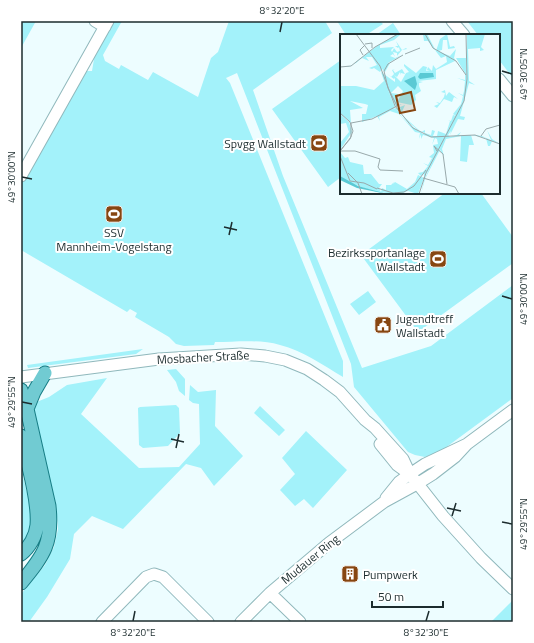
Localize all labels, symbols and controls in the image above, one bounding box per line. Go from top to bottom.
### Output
text: 8°32'20"E [260,3,305,18]
inset map [340,34,500,194]
text: 49°30'05"N [516,48,531,100]
sports icon: Spvgg Wallstadt [309,133,329,153]
place label: Spvgg Wallstadt [224,134,307,153]
text: 49°30'00"N [4,151,19,203]
sports icon: SSV Mannheim-Vogelstang [104,204,124,224]
place label: SSV Mannheim-Vogelstang [56,223,172,256]
place label: Bezirkssportanlage Wallstadt [328,243,426,276]
sports icon: Bezirkssportanlage Wallstadt [428,249,448,269]
text: 49°30'00"N [516,273,531,325]
place label: Jugendtreff Wallstadt [396,309,453,342]
public building icon: Jugendtreff Wallstadt [373,315,393,335]
street label: Mosbacher Straße [156,345,250,369]
text: 49°29'55"N [4,376,19,428]
text: 49°29'55"N [516,498,531,550]
street label: Mudauer Ring [277,529,343,589]
building icon: Pumpwerk [340,564,360,584]
place label: Pumpwerk [363,565,418,584]
scale bar [372,583,443,609]
text: 50 m [378,587,404,606]
text: 8°32'20"E [111,625,156,640]
text: 8°32'30"E [404,625,449,640]

